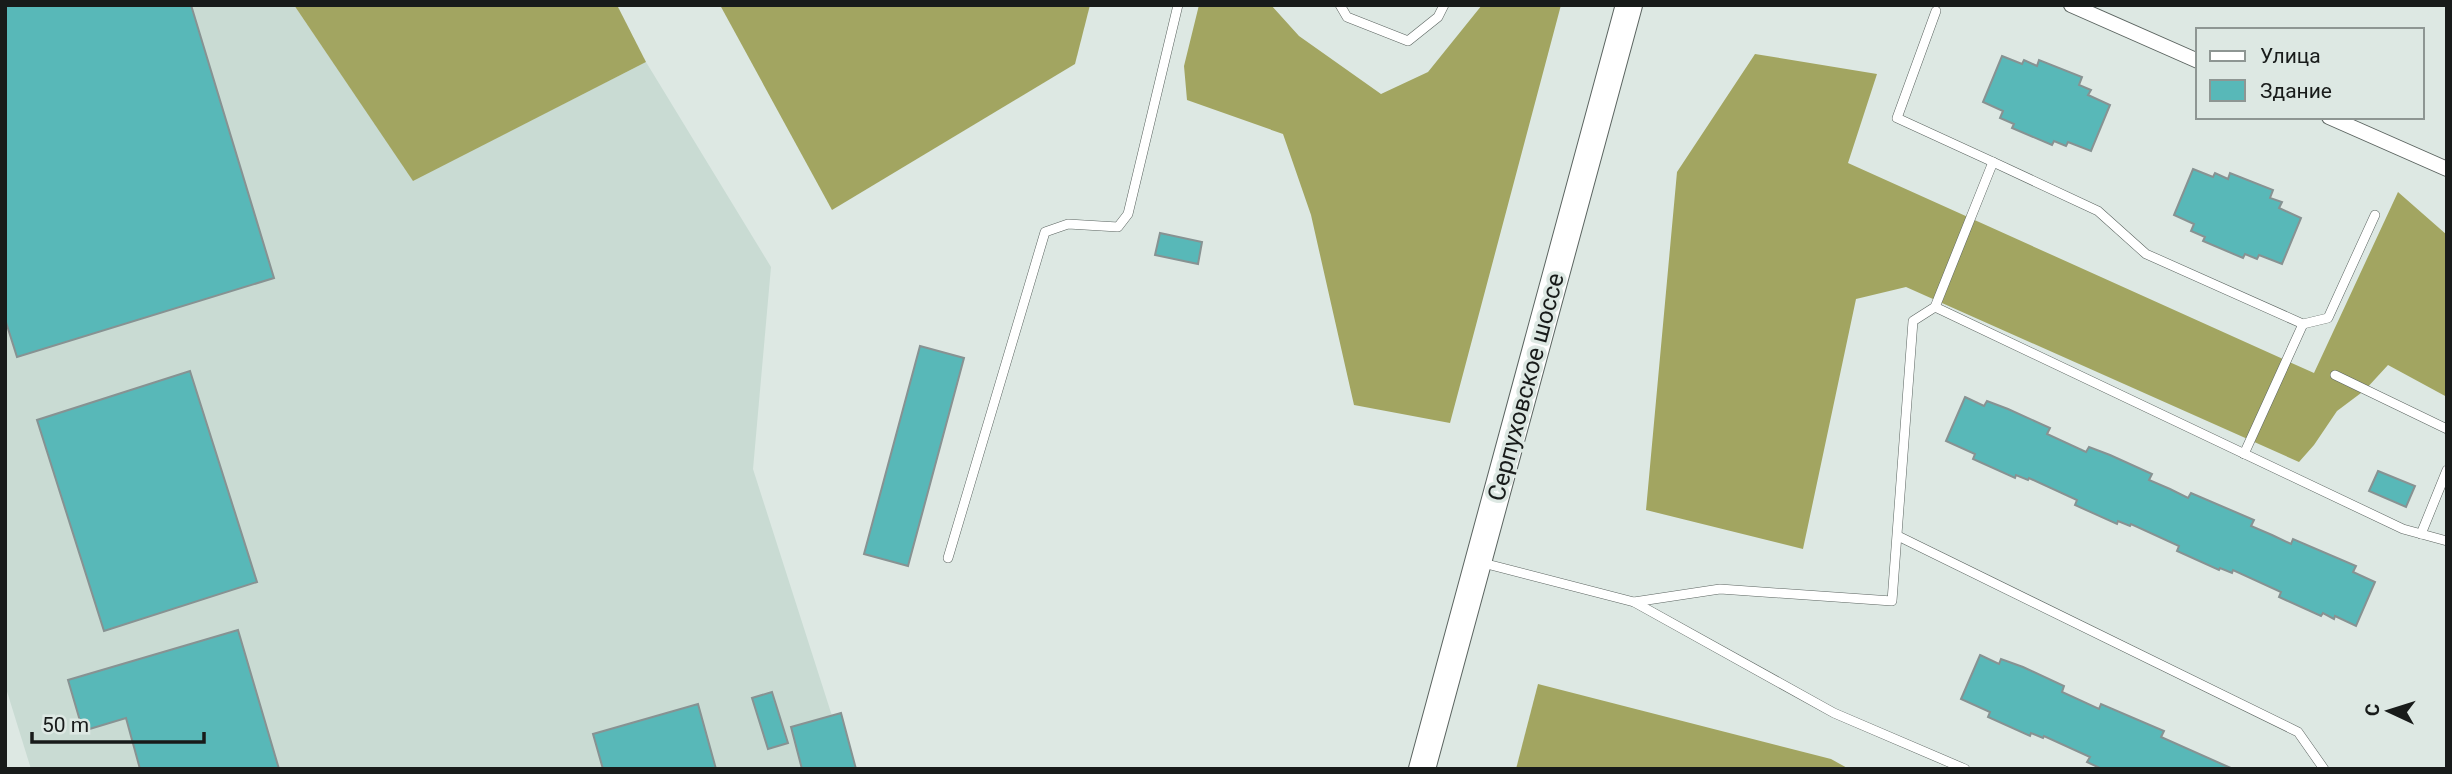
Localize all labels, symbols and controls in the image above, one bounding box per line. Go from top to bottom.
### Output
legend [2196,28,2424,119]
text: Улица [2260,44,2321,68]
text: Здание [2260,79,2332,103]
street label: Серпуховское шоссе [1482,270,1570,504]
north arrow [2354,676,2424,746]
scale bar [32,700,203,744]
text: С [2361,703,2384,717]
text: 50 m [42,713,89,737]

